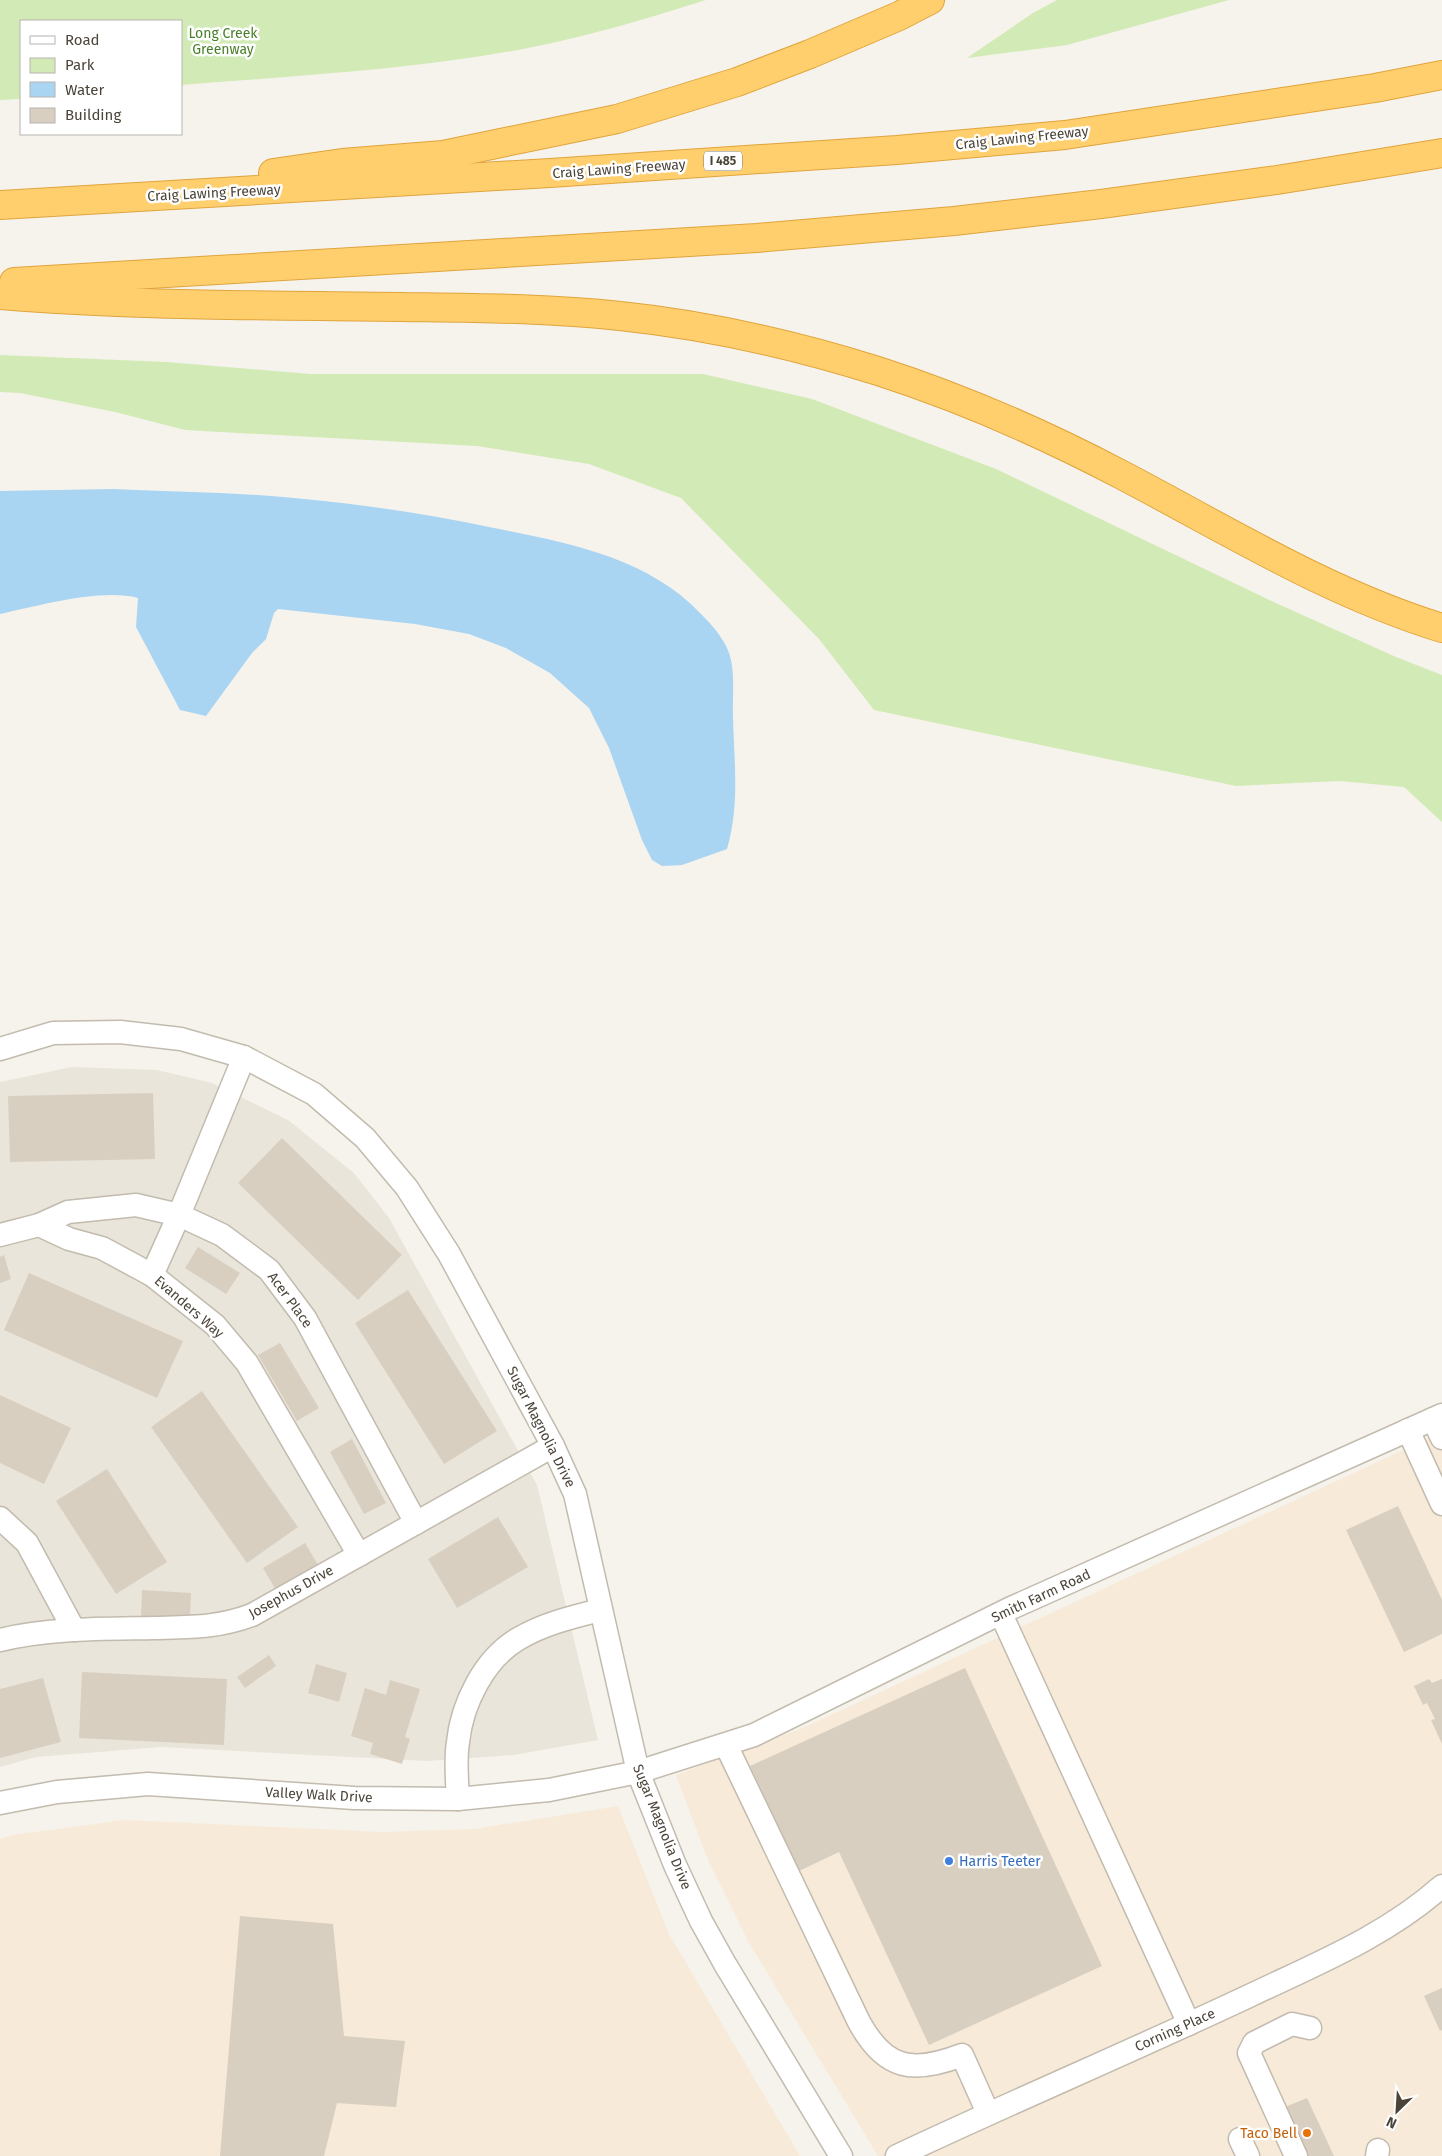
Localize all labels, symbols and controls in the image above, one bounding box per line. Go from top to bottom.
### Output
legend [20,20,182,135]
park label: Long Creek Greenway [188,25,258,58]
text: Road [65,31,100,49]
text: Park [65,56,95,74]
text: Water [65,81,104,99]
text: Building [65,106,121,124]
street label: Craig Lawing Freeway [955,123,1089,153]
road number: I 485 [704,152,742,170]
street label: Craig Lawing Freeway [552,156,686,182]
street label: Craig Lawing Freeway [147,181,281,205]
street label: Acer Place [264,1269,316,1331]
street label: Evanders Way [151,1272,227,1342]
street label: Sugar Magnolia Drive [503,1364,579,1490]
street label: Josephus Drive [246,1562,336,1622]
street label: Smith Farm Road [989,1566,1093,1626]
street label: Sugar Magnolia Drive [629,1762,695,1892]
street label: Valley Walk Drive [265,1784,373,1806]
place label: Harris Teeter [959,1853,1041,1870]
marker: Harris Teeter [943,1855,955,1867]
street label: Corning Place [1132,2005,1218,2055]
north arrow [1372,2086,1422,2136]
text: N [1384,2113,1400,2132]
place label: Taco Bell [1240,2125,1297,2142]
marker: Taco Bell [1301,2127,1313,2139]

